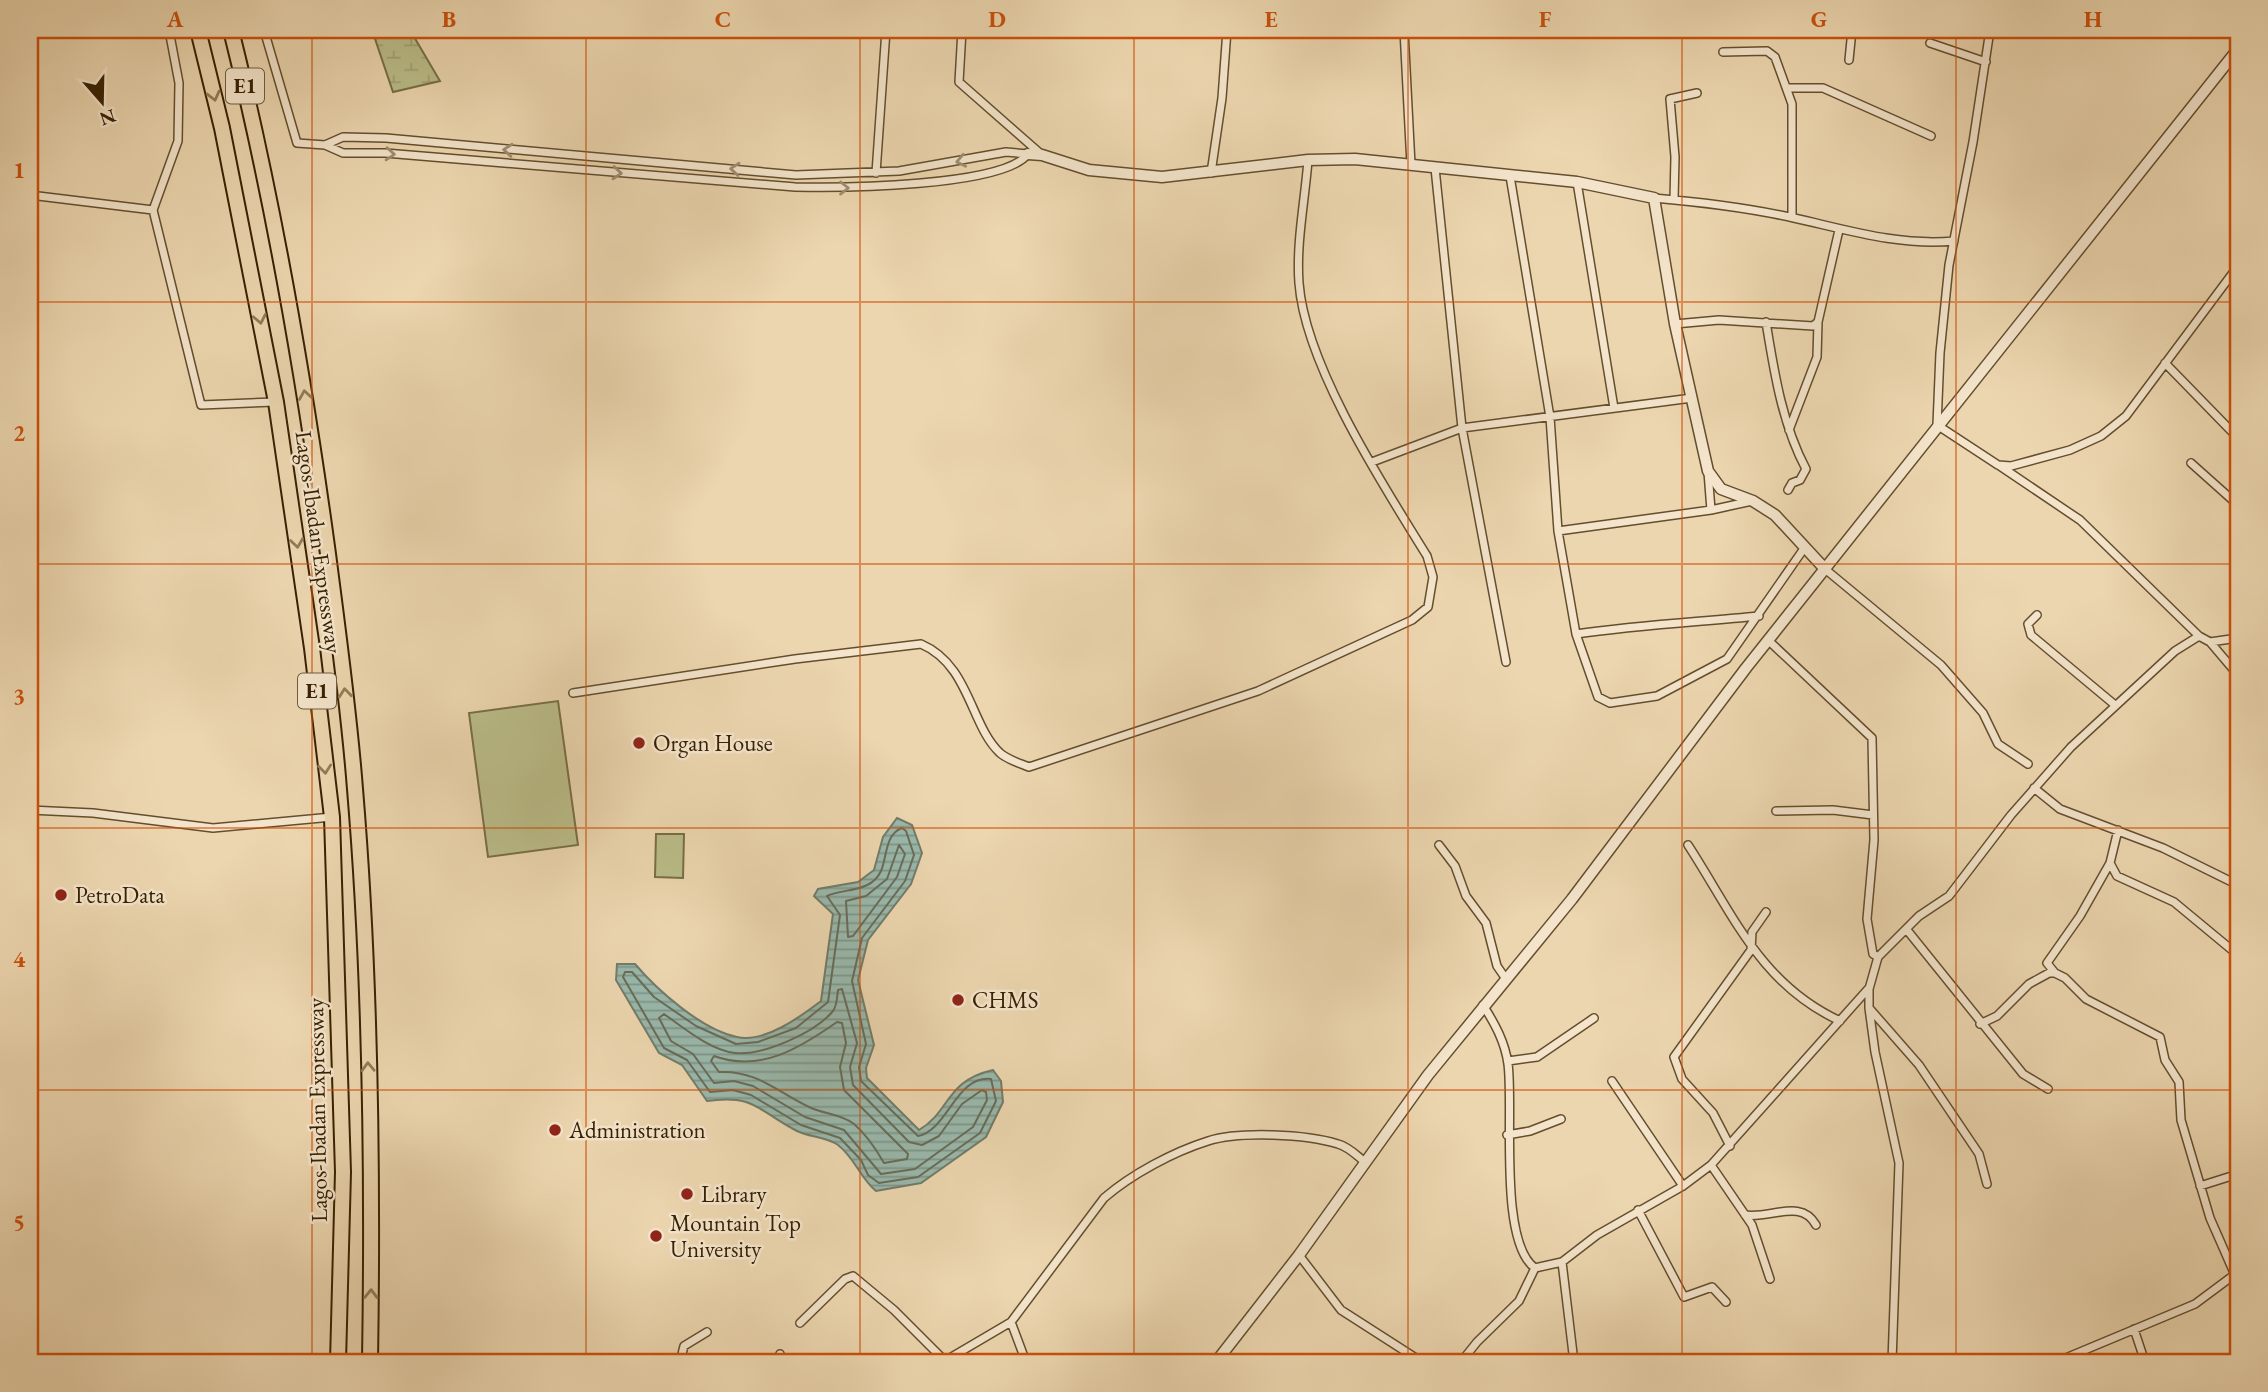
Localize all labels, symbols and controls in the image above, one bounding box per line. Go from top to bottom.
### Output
text: A [166,4,184,34]
text: B [442,4,456,34]
text: C [715,4,731,34]
text: D [988,4,1006,34]
text: E [1264,4,1278,34]
text: F [1539,4,1552,34]
text: G [1811,4,1827,34]
text: H [2084,4,2102,34]
north arrow [66,66,136,136]
road number: E1 [226,68,264,104]
one-way arrow [206,90,220,102]
text: N [96,103,119,132]
one-way arrow [503,143,514,158]
one-way arrow [385,146,396,161]
one-way arrow [955,153,967,168]
text: 1 [13,155,25,185]
one-way arrow [729,162,740,177]
one-way arrow [612,165,623,180]
one-way arrow [839,180,850,196]
one-way arrow [251,313,266,325]
one-way arrow [298,389,313,401]
text: 2 [13,418,25,448]
street label: Lagos-Ibadan Expressway [289,429,350,656]
one-way arrow [289,537,304,549]
road number: E1 [298,674,336,708]
text: 3 [13,681,25,711]
one-way arrow [338,687,353,699]
place label: Organ House [653,728,773,758]
marker: Organ House [631,735,647,751]
one-way arrow [317,764,332,775]
place label: PetroData [75,880,166,910]
marker: PetroData [53,887,69,903]
text: 4 [13,944,26,974]
place label: CHMS [972,985,1038,1015]
marker: CHMS [950,992,966,1008]
street label: Lagos-Ibadan Expressway [300,997,334,1222]
one-way arrow [360,1061,375,1072]
place label: Administration [568,1115,706,1145]
marker: Administration [547,1122,563,1138]
place label: Library [701,1179,767,1209]
marker: Library [679,1186,695,1202]
text: 5 [13,1207,25,1237]
place label: Mountain Top University [670,1208,801,1264]
marker: Mountain Top University [648,1228,664,1244]
one-way arrow [363,1288,379,1299]

